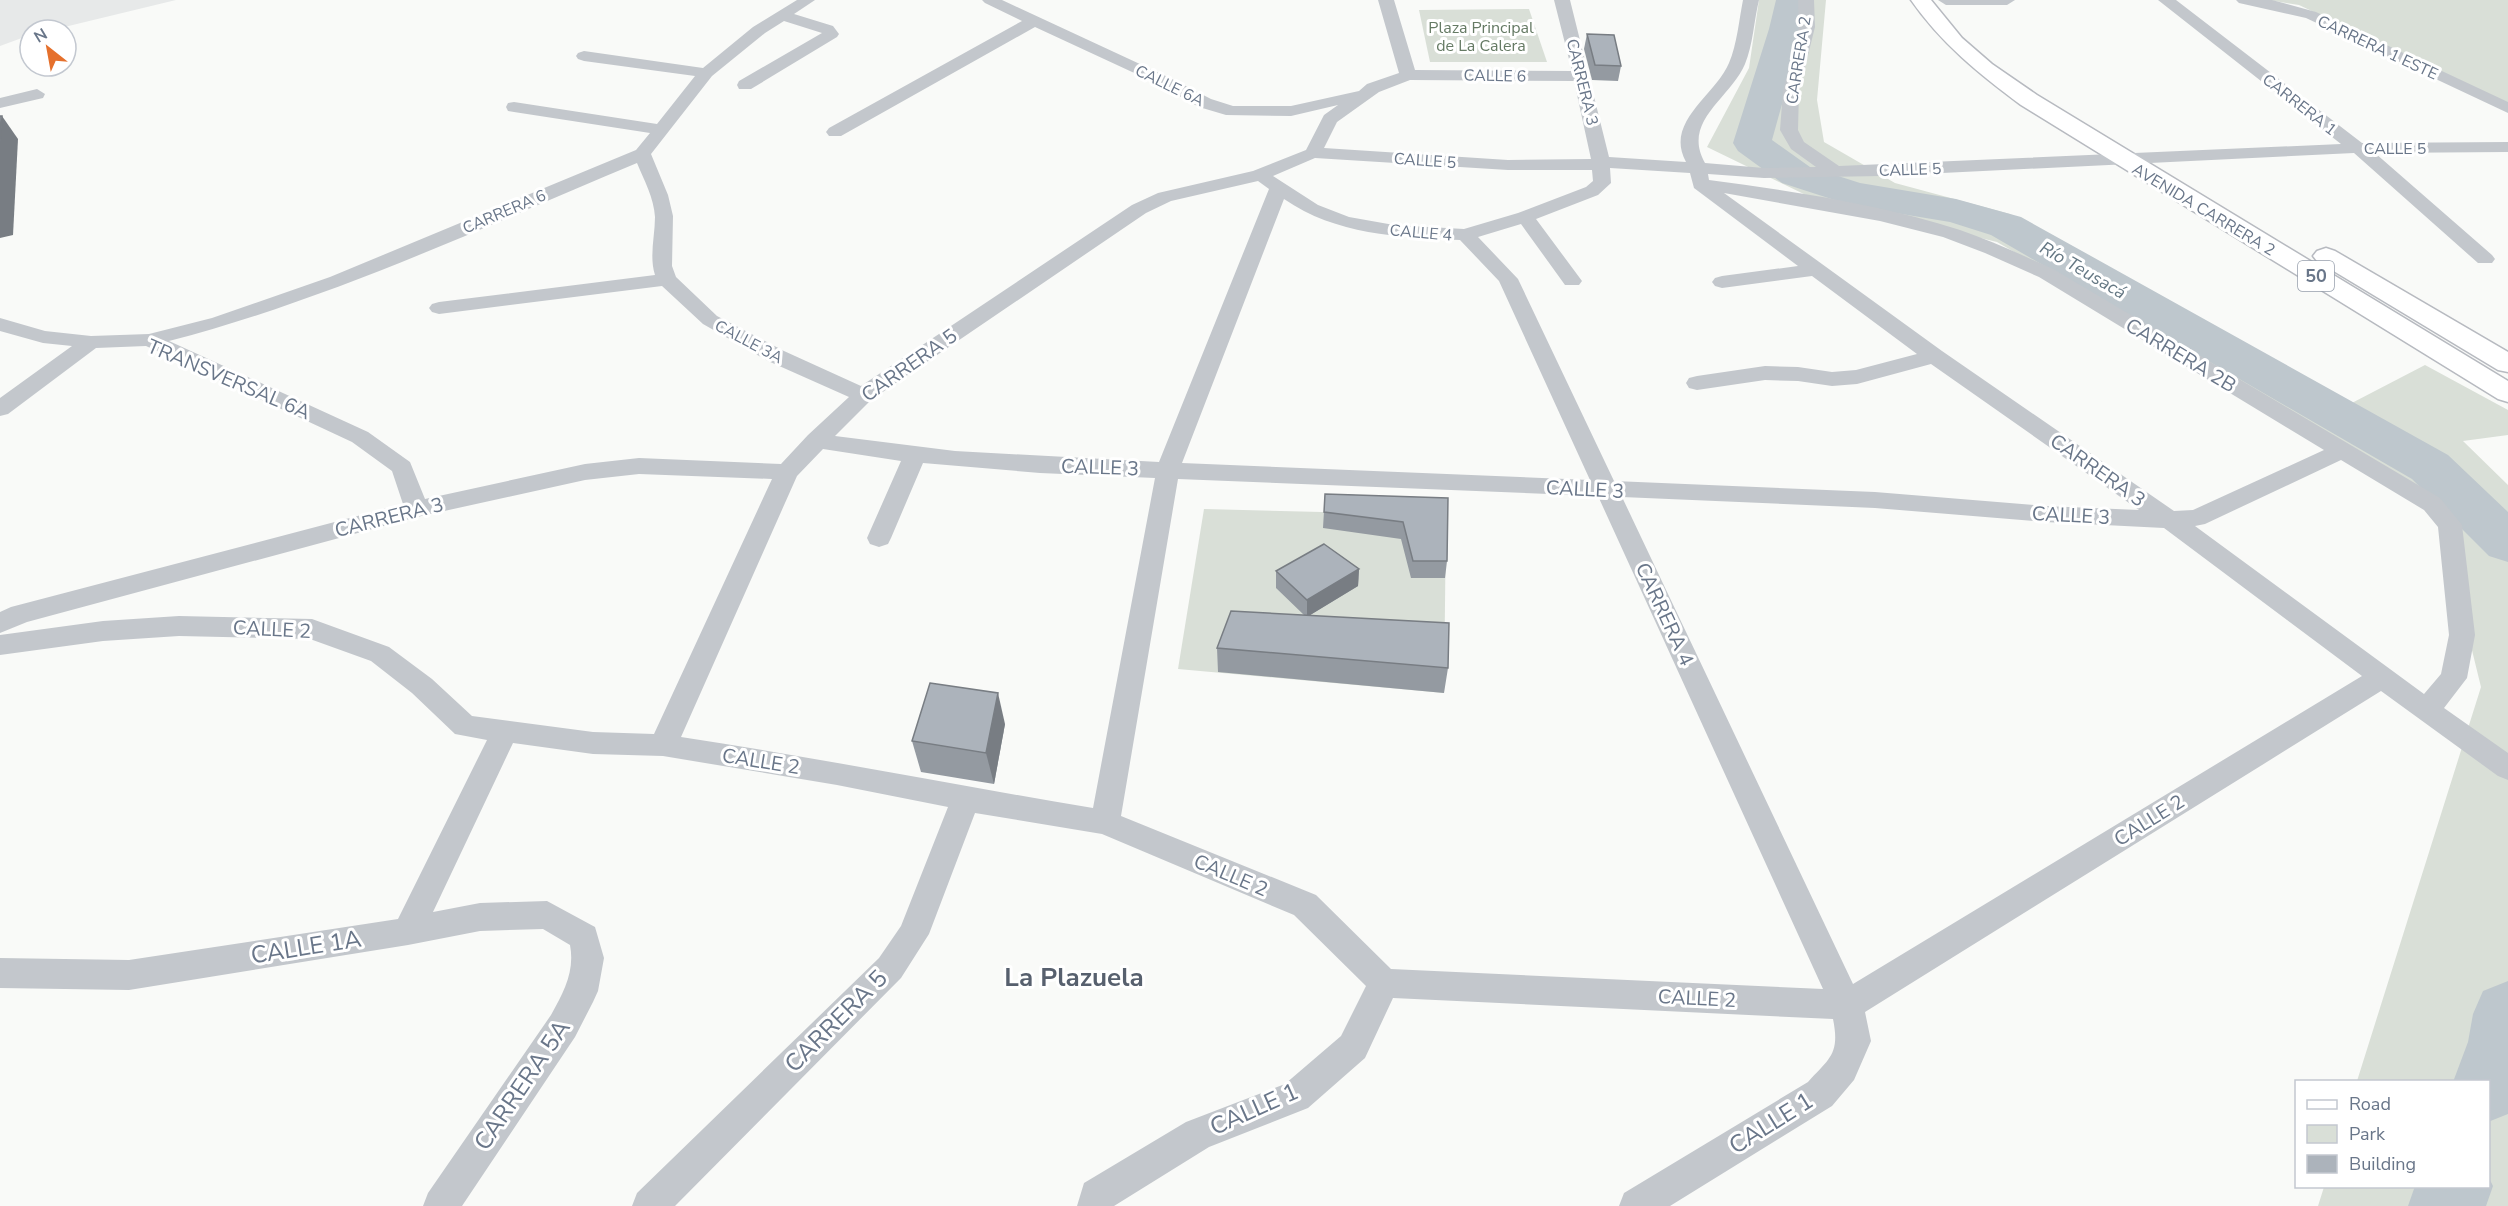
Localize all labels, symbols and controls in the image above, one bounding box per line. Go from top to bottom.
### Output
street label: CARRERA 1 ESTE [2314,10,2441,85]
street label: CARRERA 2 [1781,15,1817,106]
park label: Plaza Principal de La Calera [1428,17,1534,57]
north arrow [18,18,78,78]
text: N [30,23,52,49]
street label: CARRERA 3 [1561,37,1603,128]
street label: CALLE 6A [1131,60,1208,112]
street label: CALLE 6 [1464,64,1526,88]
street label: CARRERA 1 [2258,69,2341,141]
street label: CALLE 5 [2364,138,2426,160]
street label: CALLE 5 [1393,148,1457,174]
street label: CALLE 5 [1878,158,1942,182]
street label: AVENIDA CARRERA 2 [2128,158,2279,261]
street label: CARRERA 6 [459,184,550,239]
street label: CALLE 4 [1389,219,1453,247]
water label: Río Teusacá [2035,236,2131,305]
road number: 50 [2298,261,2334,291]
street label: CARRERA 2B [2120,312,2241,399]
street label: CALLE 3A [711,315,787,369]
street label: CARRERA 5 [856,323,962,408]
street label: TRANSVERSAL 6A [143,333,315,426]
street label: CARRERA 3 [2045,428,2151,513]
street label: CALLE 3 [1060,453,1140,482]
street label: CALLE 3 [1545,474,1625,505]
street label: CARRERA 3 [332,491,446,544]
street label: CALLE 3 [2031,500,2111,531]
street label: CARRERA 4 [1629,558,1700,670]
street label: CALLE 2 [232,614,312,645]
street label: CALLE 2 [720,742,802,781]
street label: CALLE 2 [2109,788,2190,853]
street label: CALLE 2 [1190,848,1272,903]
street label: CALLE 1A [249,922,364,972]
district label: La Plazuela [1004,960,1144,995]
street label: CARRERA 5 [778,963,894,1079]
street label: CALLE 2 [1657,983,1737,1014]
street label: CARRERA 5A [467,1013,578,1156]
street label: CALLE 1 [1205,1075,1303,1143]
legend [2295,1080,2490,1188]
street label: CALLE 1 [1723,1085,1819,1161]
text: Road [2349,1092,2391,1116]
text: Park [2349,1122,2386,1146]
text: Building [2349,1152,2416,1176]

